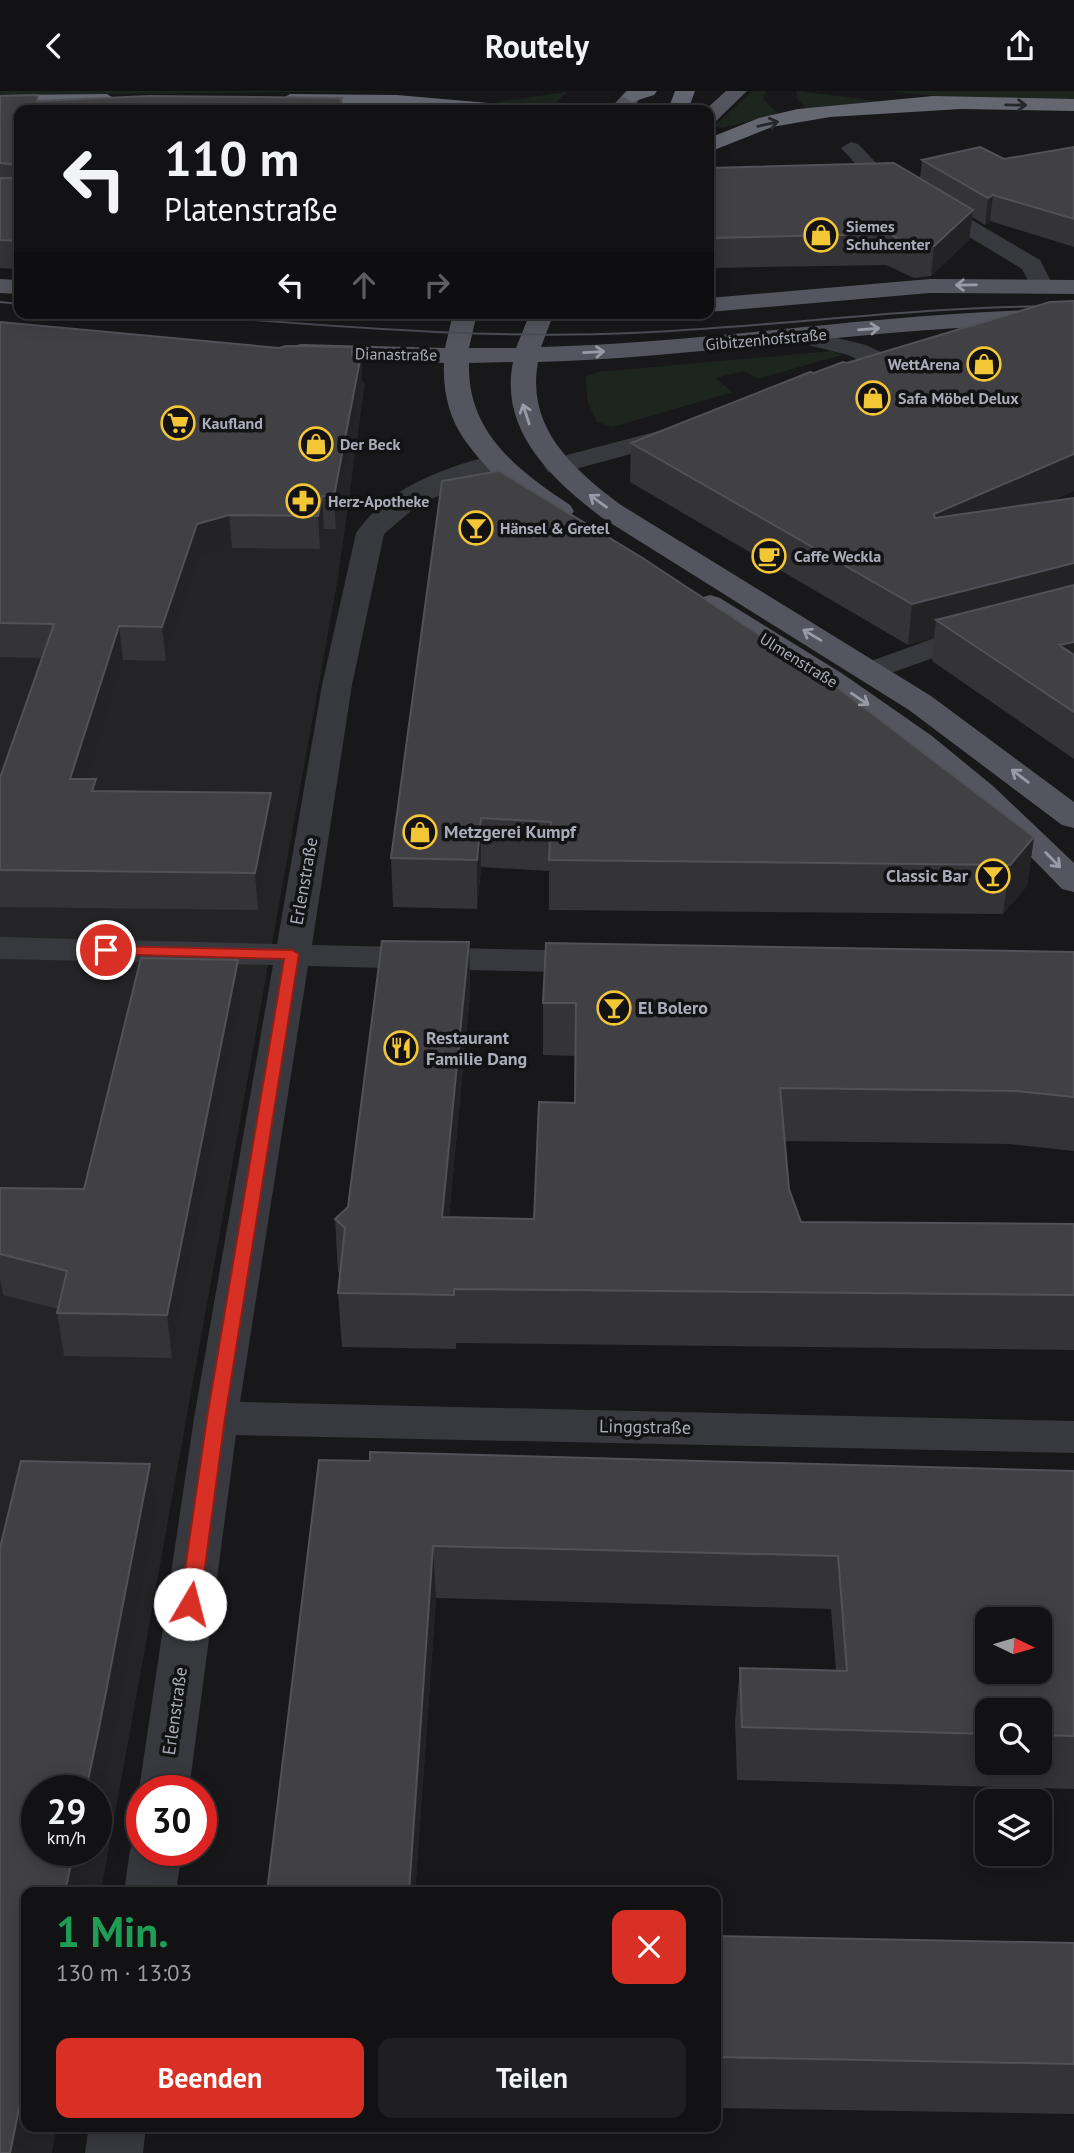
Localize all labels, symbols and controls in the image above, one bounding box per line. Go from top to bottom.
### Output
text: Routely [485,25,589,67]
icon: back [35,27,73,65]
icon: share [1001,27,1039,65]
one-way arrow [1005,98,1028,112]
one-way arrow [757,116,779,129]
text: 110 m [164,126,299,190]
icon: left [49,133,140,224]
text: Platenstraße [164,188,338,230]
shop icon: Siemes Schuhcenter [802,216,840,254]
place label: Siemes Schuhcenter [846,216,931,254]
icon: left [272,266,310,304]
icon: ahead [345,266,383,304]
icon: right [418,266,456,304]
one-way arrow [955,278,978,291]
one-way arrow [857,322,880,335]
street label: Gibitzenhofstraße [705,324,827,354]
street label: Dianastraße [355,343,437,365]
one-way arrow [582,345,604,358]
shop icon: WettArena [965,345,1003,383]
place label: WettArena [888,354,960,374]
shop icon: Safa Möbel Delux [854,379,892,417]
place label: Safa Möbel Delux [898,388,1019,408]
one-way arrow [519,403,532,425]
supermarket icon: Kaufland [159,404,197,442]
place label: Kaufland [202,413,263,433]
shop icon: Der Beck [297,425,335,463]
place label: Der Beck [340,434,401,454]
pharmacy icon: Herz-Apotheke [284,482,322,520]
place label: Herz-Apotheke [328,491,429,511]
one-way arrow [589,494,608,509]
bar icon: Hänsel & Gretel [457,509,495,547]
place label: Hänsel & Gretel [500,518,610,538]
cafe icon: Caffe Weckla [750,537,788,575]
place label: Caffe Weckla [794,546,881,566]
one-way arrow [802,627,822,641]
street label: Ulmenstraße [756,628,842,692]
one-way arrow [850,692,869,706]
one-way arrow [1011,769,1030,783]
shop icon: Metzgerei Kumpf [401,813,439,851]
place label: Metzgerei Kumpf [444,820,577,843]
street label: Erlenstraße [284,835,323,927]
one-way arrow [1045,851,1062,868]
bar icon: Classic Bar [974,857,1012,895]
place label: Classic Bar [886,864,969,887]
pin [76,920,136,980]
icon: arrive [87,931,125,969]
bar icon: El Bolero [595,989,633,1027]
place label: El Bolero [638,996,708,1019]
place label: Restaurant Familie Dang [426,1026,527,1070]
restaurant icon: Restaurant Familie Dang [382,1029,420,1067]
street label: Linggstraße [599,1414,691,1439]
position arrow [153,1567,227,1641]
north arrow [975,1607,1052,1683]
map controls [975,1607,1052,1866]
street label: Erlenstraße [157,1665,192,1756]
button: search [975,1698,1052,1775]
speed limit sign: 30 [126,1775,217,1866]
text: 29 [47,1788,86,1834]
button: layers [975,1789,1052,1866]
text: km/h [47,1826,86,1849]
text: 1 Min. [56,1904,169,1959]
button: close [612,1910,686,1984]
text: 130 m · 13:03 [56,1958,192,1987]
button: Beenden [56,2038,364,2118]
button: Teilen [378,2038,686,2118]

